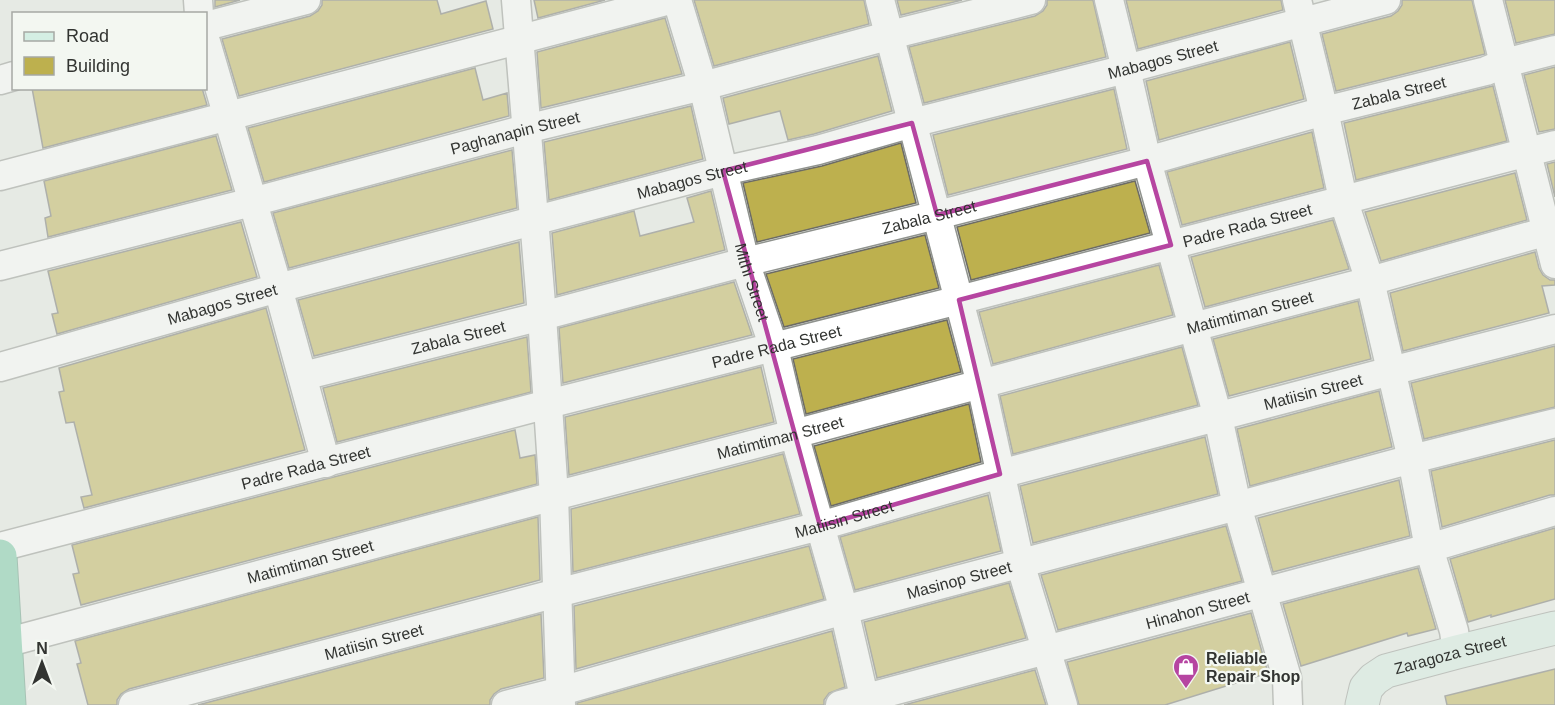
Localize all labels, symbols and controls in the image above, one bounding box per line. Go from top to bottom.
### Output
legend [12,12,207,90]
text: Road [66,26,109,46]
street label: Mabagos Street [1106,36,1220,82]
text: Building [66,56,130,76]
street label: Zabala Street [1350,73,1448,112]
street label: Paghanapin Street [449,108,582,157]
street label: Mabagos Street [635,157,749,202]
street label: Zabala Street [880,197,978,237]
street label: Padre Rada Street [1181,200,1314,250]
street label: Mithi Street [732,241,773,324]
street label: Mabagos Street [166,280,279,327]
street label: Matimtiman Street [1185,288,1315,337]
street label: Zabala Street [409,317,507,357]
street label: Padre Rada Street [710,322,843,371]
street label: Matiisin Street [1262,370,1365,413]
street label: Matimtiman Street [715,413,846,462]
street label: Padre Rada Street [239,442,373,492]
street label: Matiisin Street [793,497,896,541]
street label: Matimtiman Street [245,536,376,586]
street label: Masinop Street [905,557,1014,602]
street label: Hinahon Street [1144,588,1252,632]
street label: Matiisin Street [323,620,425,663]
street label: Zaragoza Street [1392,632,1508,677]
north arrow [12,633,72,693]
text: N [36,640,48,657]
place label: Reliable Repair Shop [1206,650,1300,685]
shop icon: Reliable Repair Shop [1171,652,1201,690]

